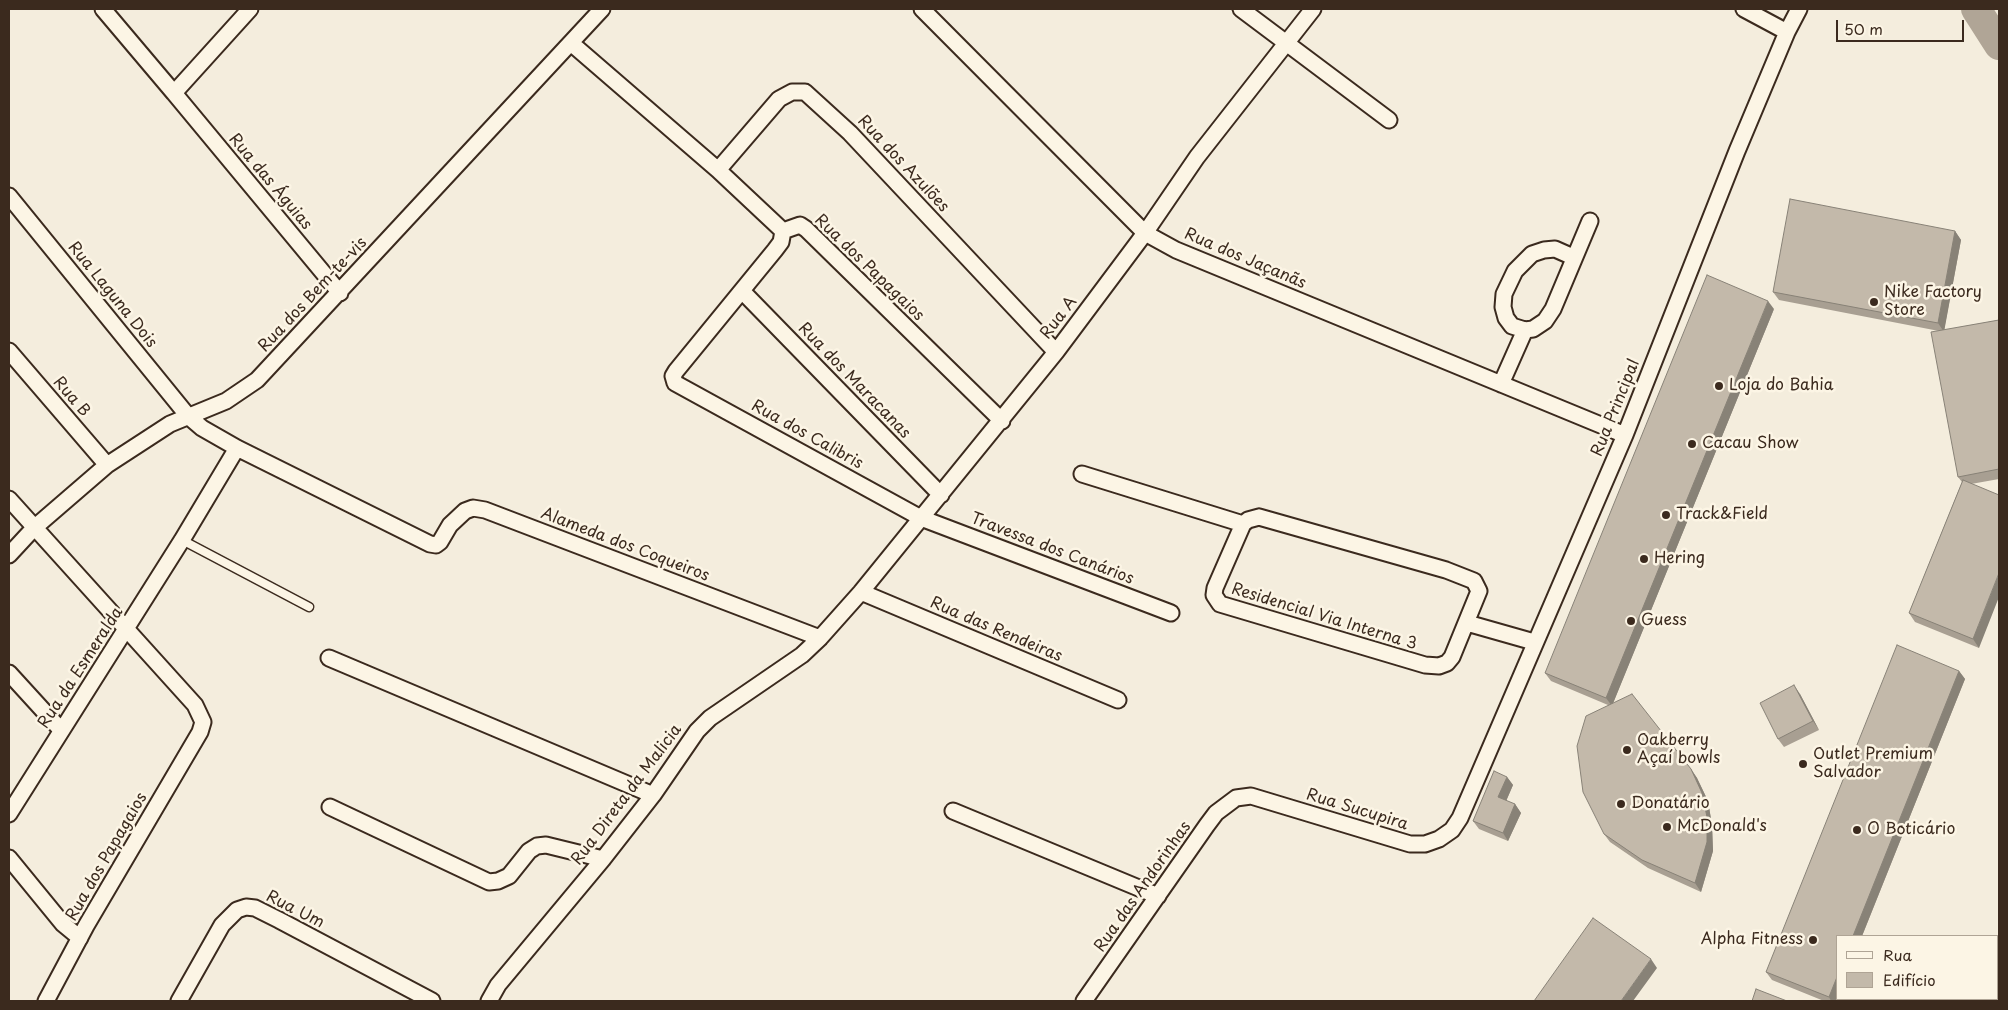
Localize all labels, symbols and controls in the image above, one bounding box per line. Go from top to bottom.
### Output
scale bar [1838,10,1966,42]
text: 50 m [1844,17,1883,40]
street label: Rua dos Azulões [853,112,953,216]
street label: Rua das Águias [224,130,316,234]
street label: Rua dos Papagaios [810,211,928,325]
street label: Rua dos Jaçanãs [1181,225,1309,293]
street label: Rua dos Bem-te-vis [255,234,371,356]
street label: Rua Laguna Dois [63,238,161,352]
place label: Nike Factory Store [1884,283,1982,321]
street label: Rua A [1037,293,1081,343]
marker: Nike Factory Store [1868,296,1880,308]
street label: Rua dos Maracanas [794,319,914,443]
street label: Rua Principal [1588,357,1644,459]
street label: Rua B [48,373,94,421]
place label: Loja do Bahia [1729,376,1834,396]
marker: Loja do Bahia [1713,380,1725,392]
street label: Rua dos Calibris [748,396,866,474]
place label: Cacau Show [1702,434,1799,454]
marker: Cacau Show [1686,438,1698,450]
street label: Alameda dos Coqueiros [538,504,712,586]
place label: Track&Field [1676,505,1768,525]
street label: Travessa dos Canários [968,509,1136,589]
marker: Track&Field [1660,509,1672,521]
place label: Hering [1654,549,1705,569]
marker: Hering [1638,553,1650,565]
street label: Residencial Via Interna 3 [1229,580,1419,654]
street label: Rua das Rendeiras [927,593,1065,667]
street label: Rua da Esmeralda [35,604,127,732]
place label: Guess [1641,611,1687,631]
marker: Guess [1625,615,1637,627]
street label: Rua Direta da Malicia [568,721,686,869]
place label: Oakberry Açaí bowls [1637,731,1720,769]
marker: Oakberry Açaí bowls [1621,744,1633,756]
place label: Outlet Premium Salvador [1813,745,1933,783]
marker: Outlet Premium Salvador [1797,758,1809,770]
street label: Rua Sucupira [1304,785,1410,835]
street label: Rua dos Papagaios [62,789,152,925]
place label: Donatário [1631,794,1710,814]
marker: Donatário [1615,798,1627,810]
place label: McDonald's [1677,817,1767,837]
street label: Rua das Andorinhas [1091,818,1195,956]
place label: O Boticário [1867,820,1955,840]
marker: McDonald's [1661,821,1673,833]
marker: O Boticário [1851,824,1863,836]
street label: Rua Um [263,887,327,933]
place label: Alpha Fitness [1701,930,1803,950]
marker: Alpha Fitness [1807,934,1819,946]
legend [1836,935,1998,1000]
text: Rua [1883,943,1912,966]
text: Edifício [1883,968,1936,991]

